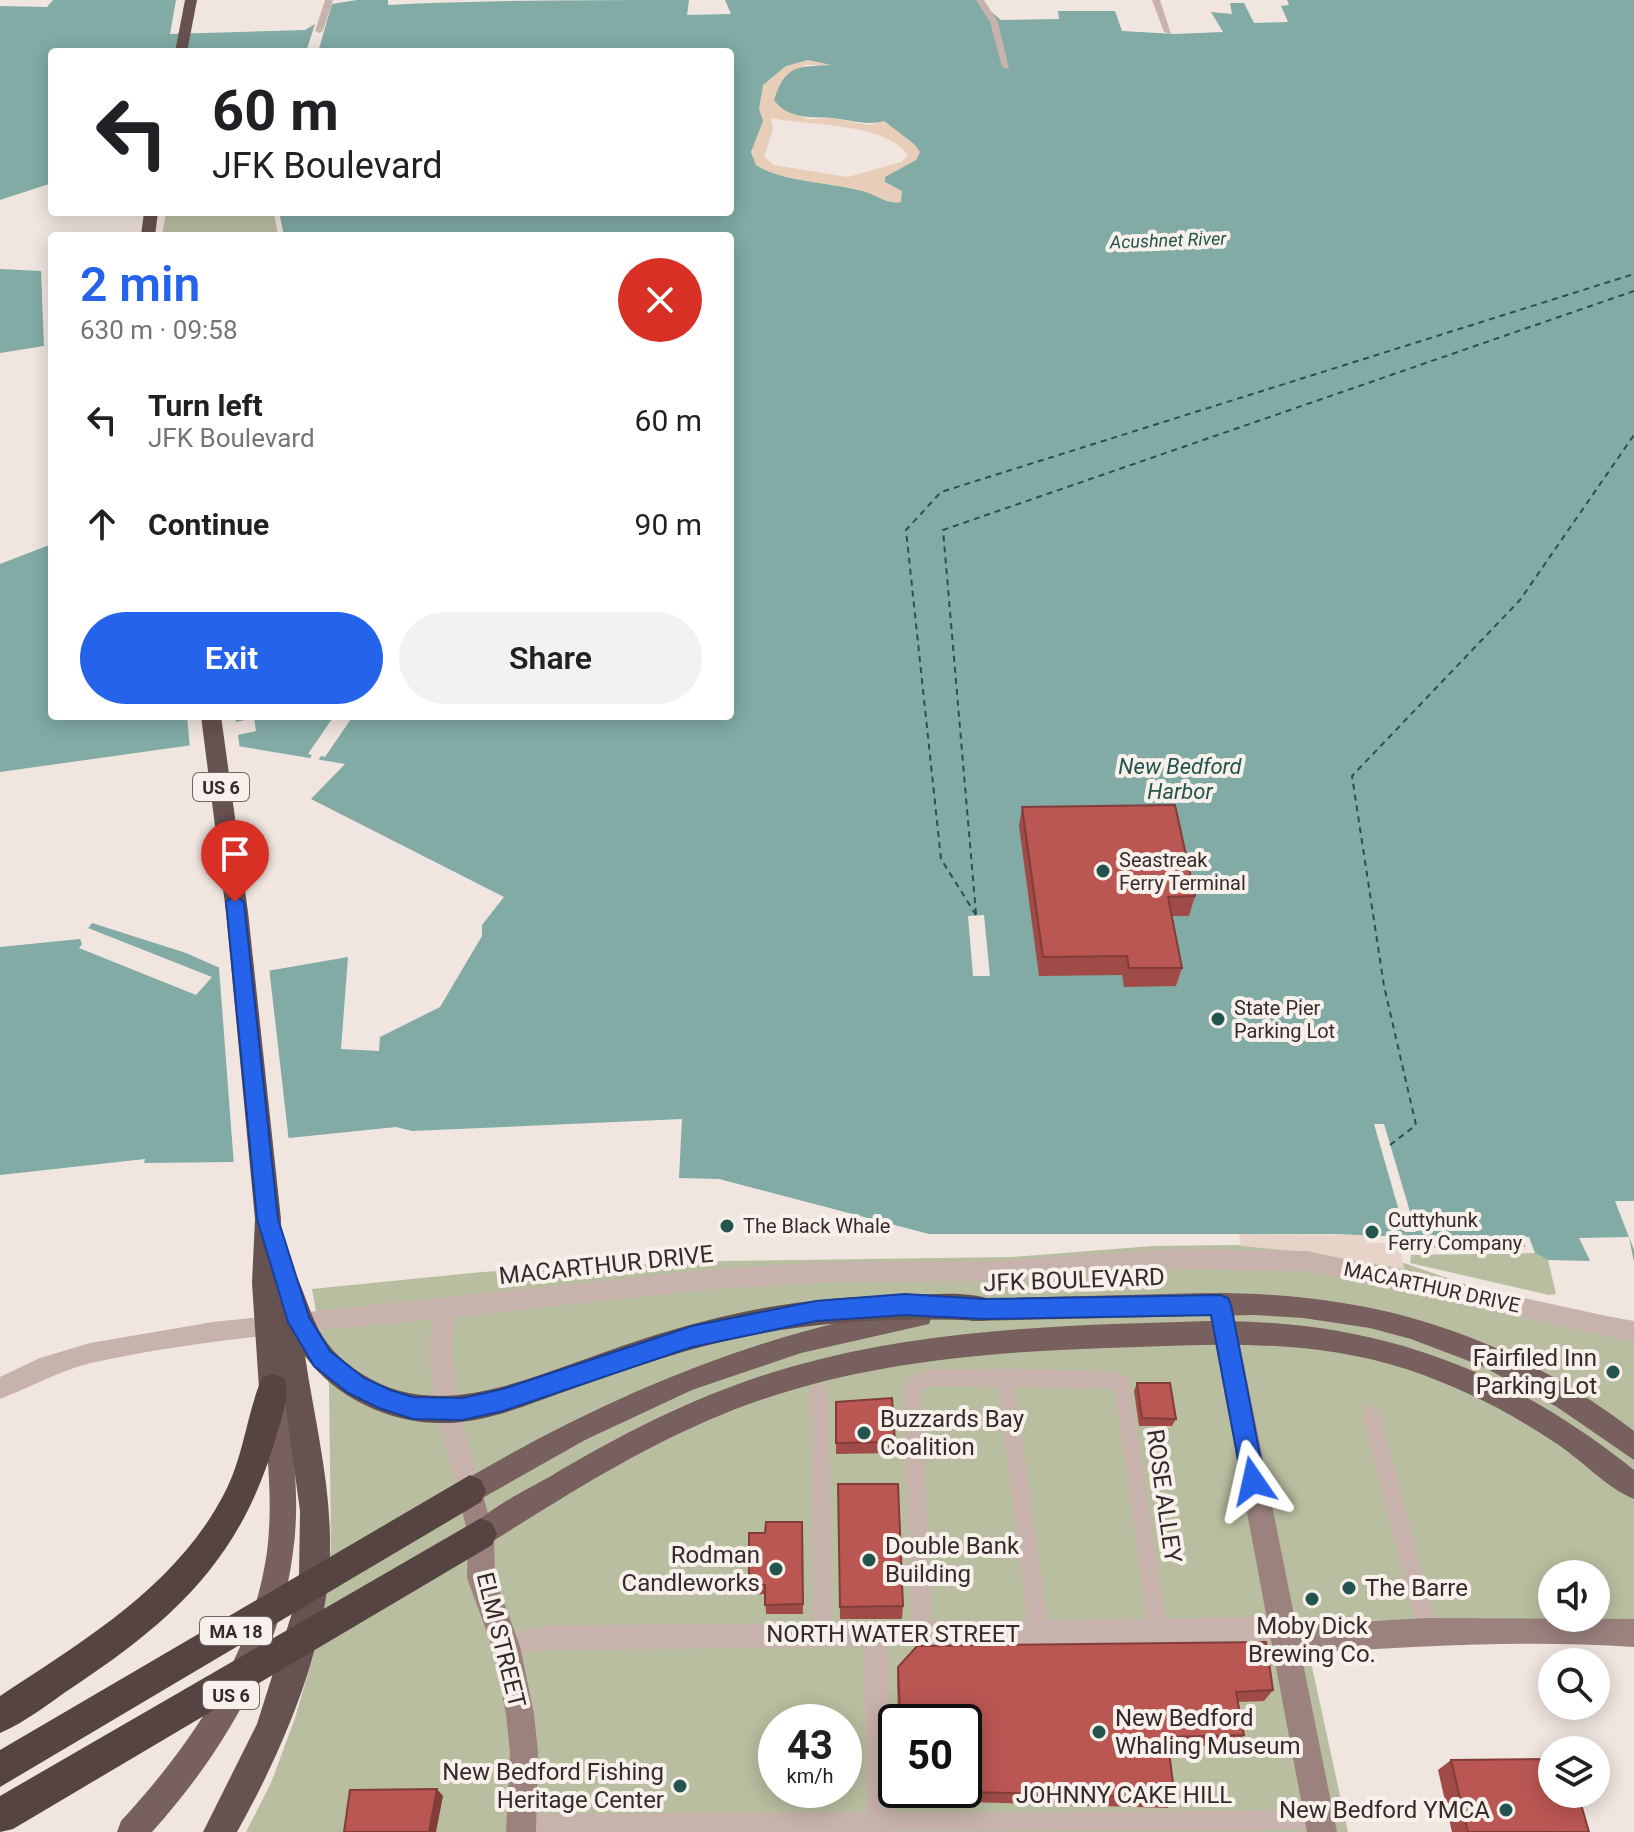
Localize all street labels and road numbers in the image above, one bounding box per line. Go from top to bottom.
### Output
road number: US 6 [193,773,249,801]
street label: MACARTHUR DRIVE [497,1240,715,1290]
street label: MACARTHUR DRIVE [1342,1257,1522,1317]
street label: JFK BOULEVARD [983,1263,1165,1297]
street label: ROSE ALLEY [1141,1427,1187,1565]
street label: ELM STREET [471,1569,531,1711]
road number: MA 18 [200,1617,272,1645]
street label: NORTH WATER STREET [766,1620,1020,1648]
road number: US 6 [203,1681,259,1709]
street label: JOHNNY CAKE HILL [1016,1781,1232,1809]

